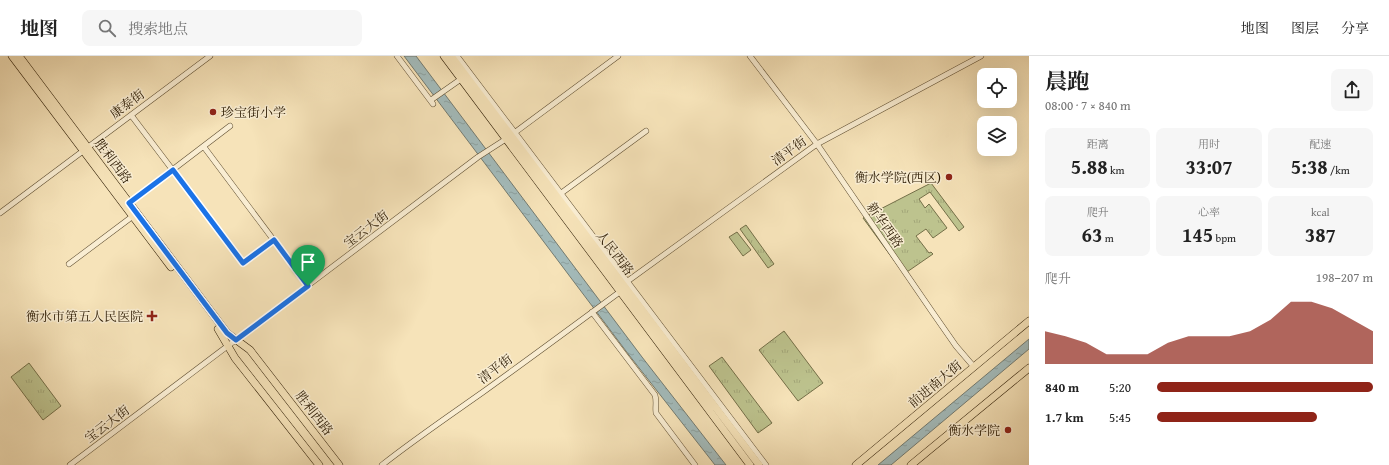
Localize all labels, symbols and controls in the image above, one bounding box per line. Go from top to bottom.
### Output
search box [82,10,362,46]
text: 地图 [20,14,58,42]
icon: search [96,17,118,39]
text: 搜索地点 [128,18,188,39]
text: 地图 [1241,18,1269,38]
text: 图层 [1291,18,1319,38]
text: 分享 [1341,18,1369,38]
text: 晨跑 [1045,65,1089,97]
map controls [977,68,1017,156]
button: locate [977,68,1017,108]
button: share [1331,69,1373,111]
street label: 康泰街 [106,85,148,123]
text: 08:00 · 7 × 840 m [1045,96,1131,115]
place label: 珍宝街小学 [221,103,286,122]
marker: 珍宝街小学 [208,107,218,117]
button: layers [977,116,1017,156]
street label: 清平街 [768,132,810,170]
street label: 胜利西路 [90,135,136,187]
text: 距离 [1087,136,1109,152]
text: 用时 [1198,136,1220,152]
text: 配速 [1309,136,1331,152]
text: 5.88 [1071,152,1108,181]
text: 33:07 [1185,152,1233,181]
text: 5:38 [1291,152,1328,181]
text: km [1108,162,1125,178]
text: /km [1328,162,1350,178]
place label: 衡水学院(西区) [855,168,941,187]
marker: 衡水学院(西区) [944,172,954,182]
street label: 新华西路 [862,198,908,252]
text: 爬升 [1087,204,1109,220]
text: 心率 [1198,204,1220,220]
text: kcal [1311,204,1330,220]
street label: 宝云大街 [340,206,392,252]
text: 63 [1082,220,1102,249]
text: 145 [1182,220,1213,249]
text: 387 [1305,220,1336,249]
street label: 人民西路 [592,227,638,279]
text: m [1102,230,1114,246]
text: bpm [1213,230,1236,246]
pin [291,245,325,286]
icon: arrive [297,251,319,273]
text: 198–207 m [1316,268,1373,287]
text: 爬升 [1045,269,1071,288]
place label: 衡水市第五人民医院 [26,307,143,326]
marker: 衡水市第五人民医院 [146,310,158,322]
street label: 清平街 [474,350,516,388]
street label: 前进南大街 [904,356,966,412]
text: 840 m [1045,378,1079,397]
text: 5:20 [1109,378,1131,397]
street label: 胜利西路 [291,387,337,439]
street label: 宝云大街 [81,401,133,447]
text: 1.7 km [1045,408,1084,427]
text: 5:45 [1109,408,1131,427]
place label: 衡水学院 [948,421,1000,440]
marker: 衡水学院 [1003,425,1013,435]

